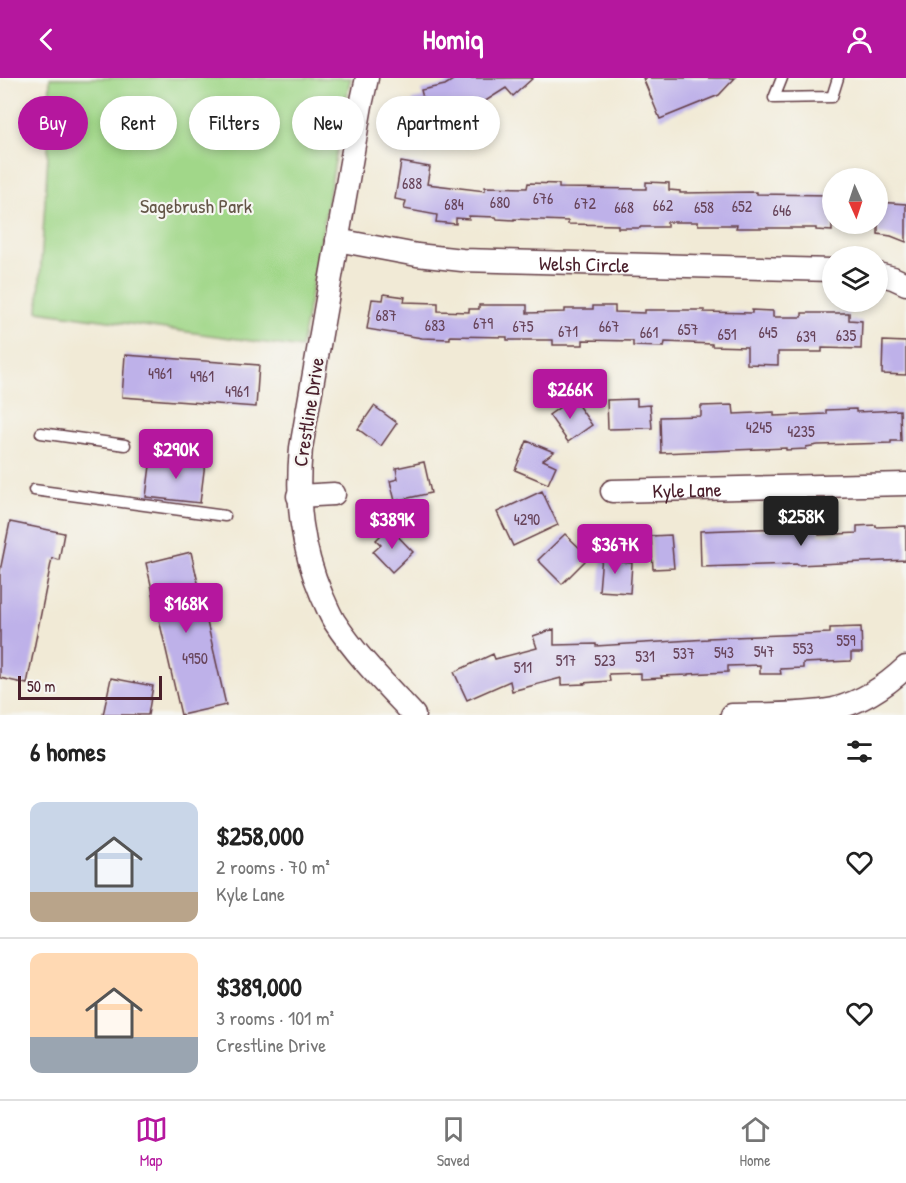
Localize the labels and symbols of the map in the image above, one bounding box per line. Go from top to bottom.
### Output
north arrow [822,168,888,234]
house number: 688 [402,172,422,194]
house number: 676 [533,187,553,209]
house number: 680 [490,191,510,213]
park label: Sagebrush Park [140,192,252,219]
house number: 672 [574,192,596,214]
house number: 684 [444,193,464,215]
house number: 662 [653,194,674,216]
house number: 652 [732,195,753,217]
house number: 668 [614,196,634,218]
house number: 658 [694,196,714,218]
house number: 646 [773,199,791,221]
street label: Welsh Circle [539,249,630,278]
house number: 687 [375,304,397,326]
house number: 679 [473,312,493,334]
house number: 683 [425,314,445,336]
house number: 675 [512,315,534,337]
house number: 667 [599,315,619,337]
house number: 657 [677,318,699,340]
house number: 671 [558,320,578,342]
house number: 661 [640,321,658,343]
house number: 645 [758,321,778,343]
house number: 651 [718,323,737,345]
house number: 635 [836,324,856,346]
house number: 639 [796,325,816,347]
street label: Crestline Drive [286,355,330,469]
house number: 4961 [148,362,172,384]
house number: 4961 [190,365,214,387]
pin: $266K [528,369,612,420]
house number: 4961 [225,380,249,402]
house number: 4245 [746,416,772,438]
house number: 4235 [787,420,815,442]
pin: $290K [134,429,218,480]
street label: Kyle Lane [652,475,722,504]
pin: $258K [759,496,843,547]
pin: $389K [350,499,434,550]
house number: 4290 [514,508,540,530]
pin: $367K [573,524,657,575]
pin: $168K [144,583,228,634]
house number: 559 [836,629,856,651]
house number: 553 [793,637,813,659]
house number: 547 [754,640,774,662]
house number: 543 [714,641,734,663]
house number: 537 [673,642,695,664]
house number: 531 [635,645,655,667]
house number: 4950 [182,647,208,669]
house number: 517 [556,649,576,671]
house number: 523 [594,649,616,671]
house number: 511 [514,656,532,678]
scale bar [18,673,162,700]

